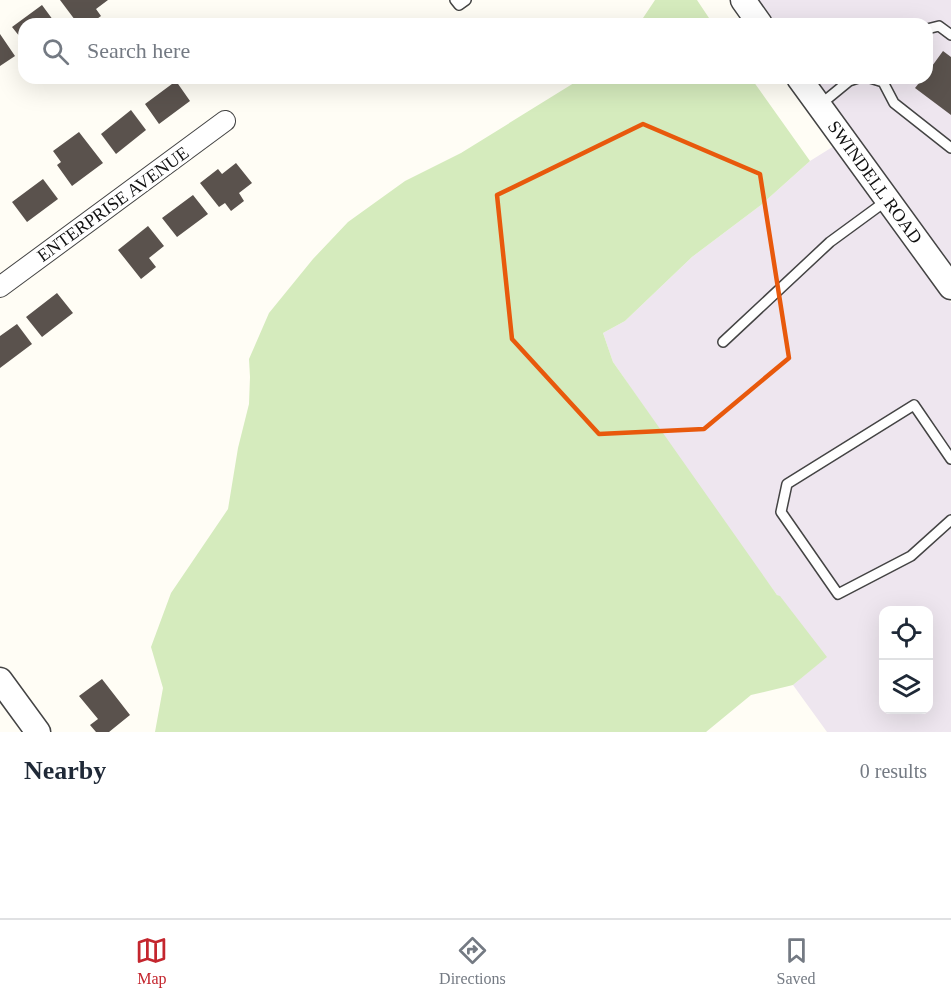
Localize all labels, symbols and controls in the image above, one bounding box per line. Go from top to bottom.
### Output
search box [18,18,933,84]
icon: search [39,35,72,68]
text: Search here [87,38,190,63]
street label: SWINDELL ROAD [824,117,926,247]
street label: ENTERPRISE AVENUE [33,142,193,266]
map controls [879,606,933,714]
button: locate [879,606,933,660]
button: layers [879,660,933,714]
text: Nearby [24,756,106,785]
text: 0 results [860,760,927,782]
tab: Map [135,934,168,988]
tab: Directions [439,934,506,988]
tab: Saved [776,934,816,988]

